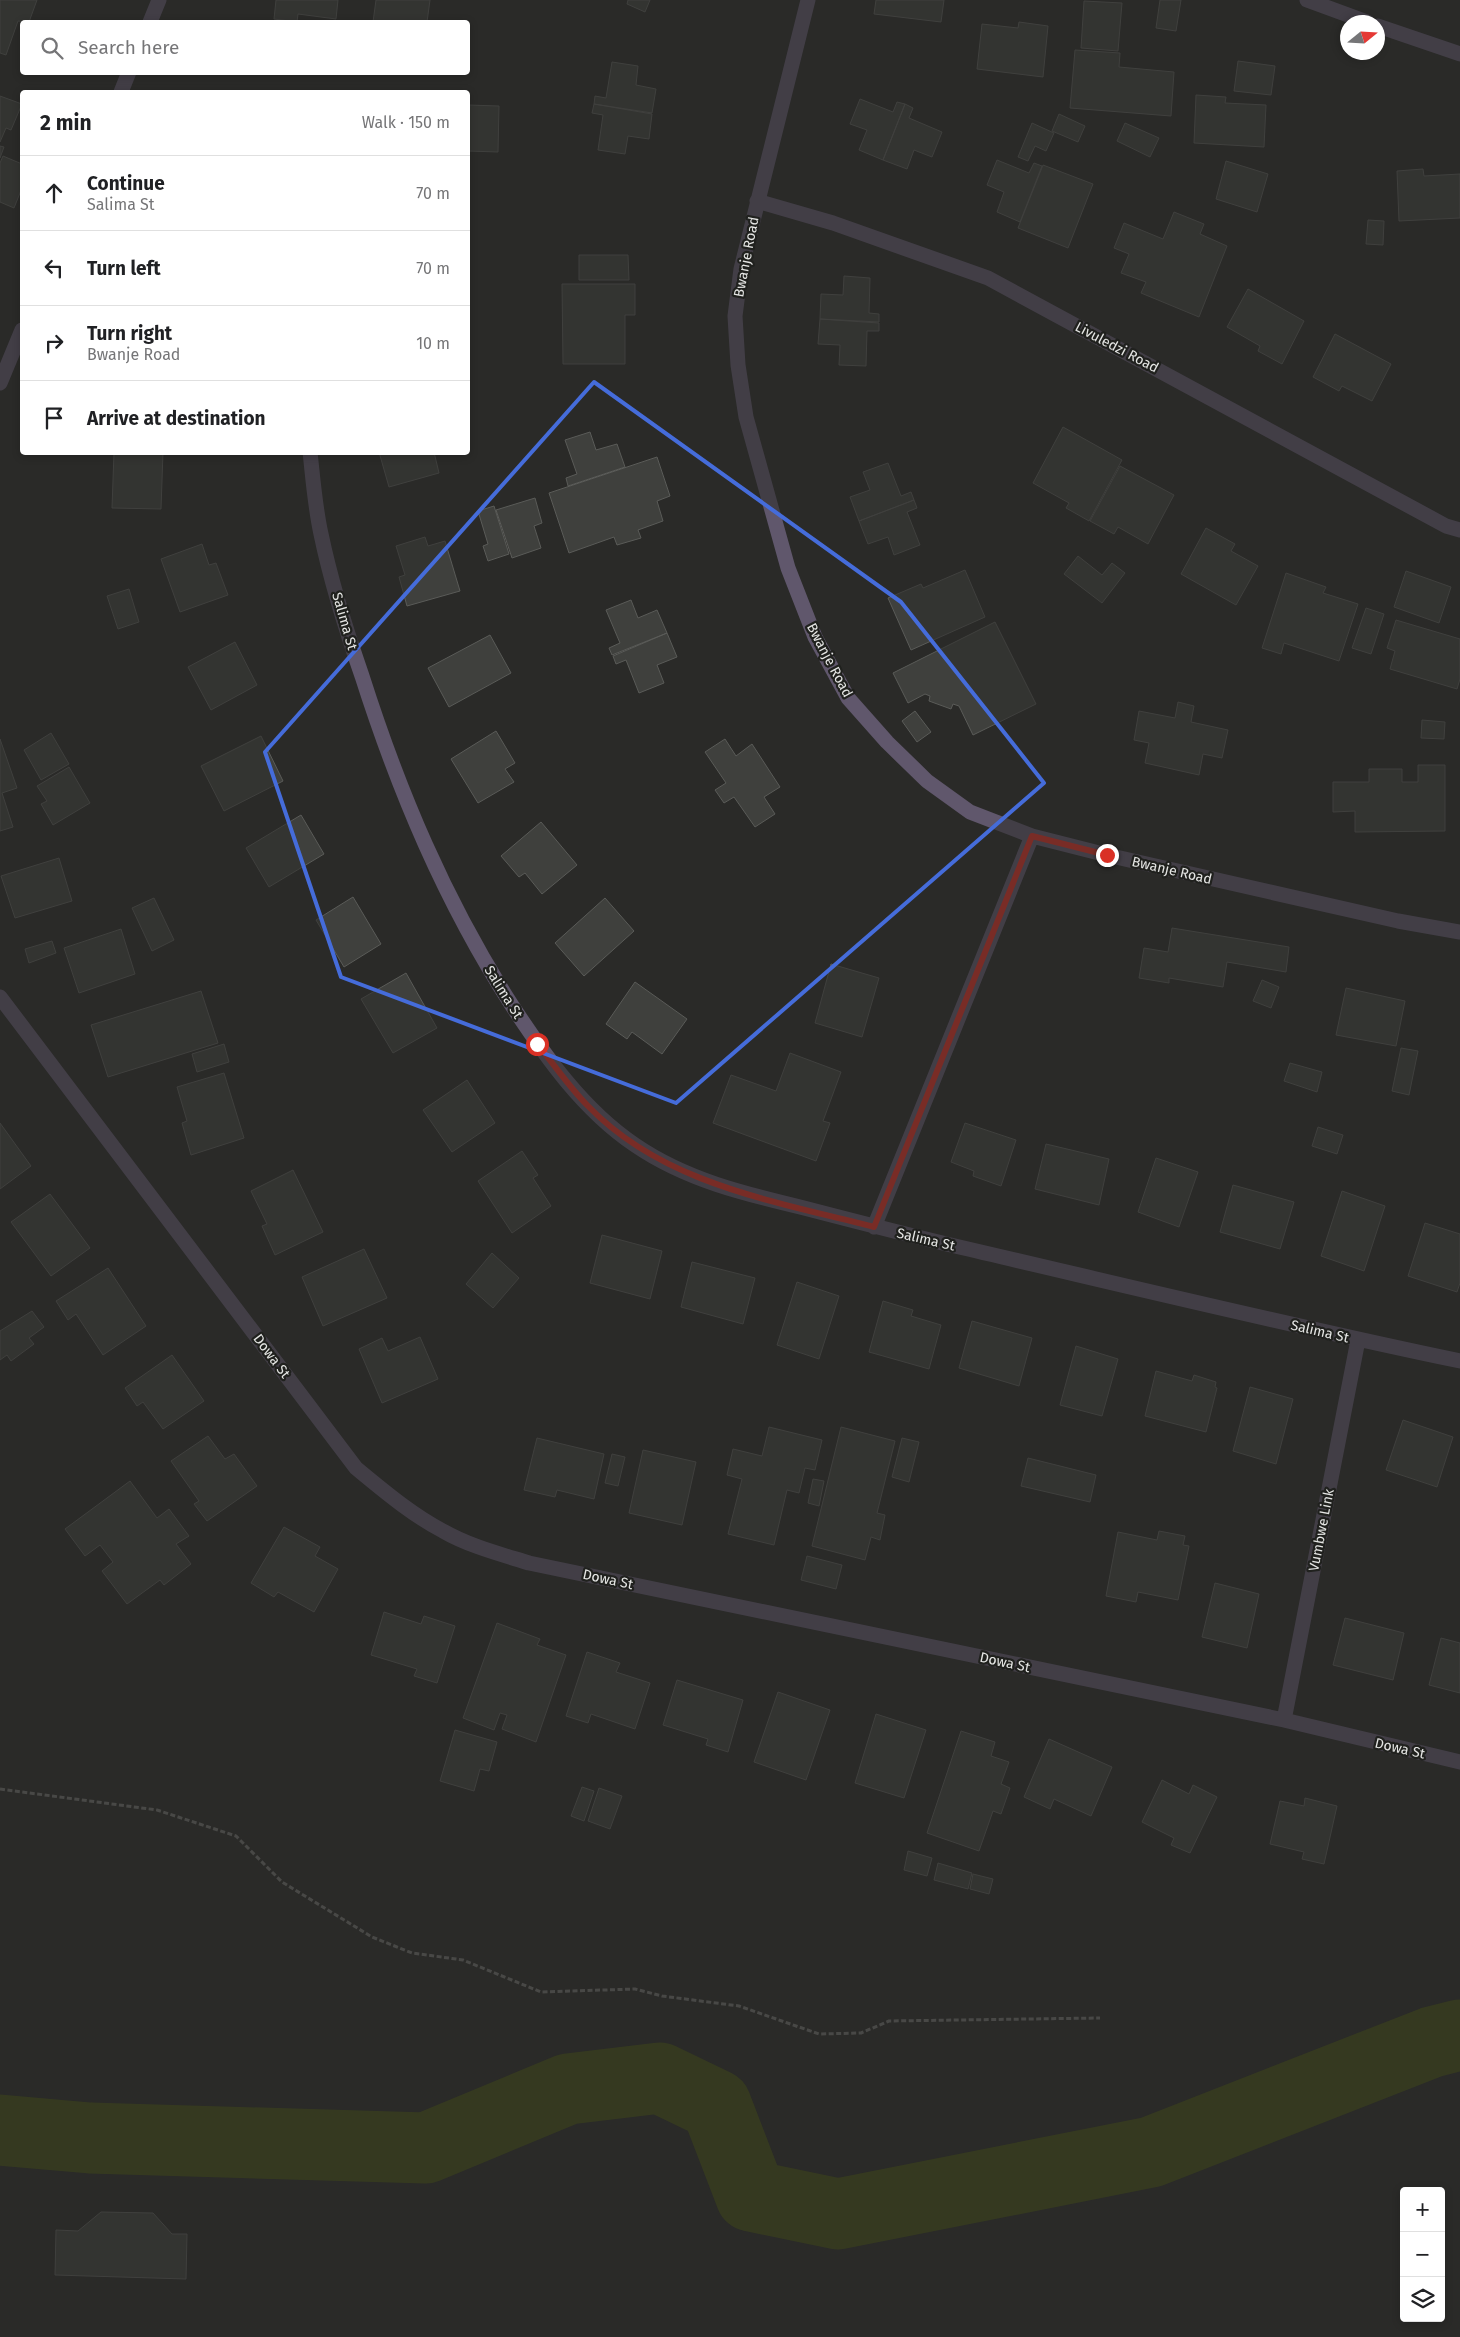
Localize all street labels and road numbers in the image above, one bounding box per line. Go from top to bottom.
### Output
street label: Bwanje Road [730,215,763,299]
street label: Livuledzi Road [1072,318,1161,377]
street label: Salima St [328,590,361,653]
street label: Bwanje Road [803,620,856,700]
street label: Bwanje Road [1130,853,1214,888]
street label: Salima St [481,963,527,1023]
street label: Salima St [895,1225,958,1255]
street label: Salima St [1289,1317,1352,1347]
street label: Dowa St [249,1331,294,1383]
street label: Vumbwe Link [1305,1487,1338,1573]
street label: Dowa St [581,1566,636,1593]
street label: Dowa St [978,1649,1033,1676]
street label: Dowa St [1373,1734,1428,1763]

